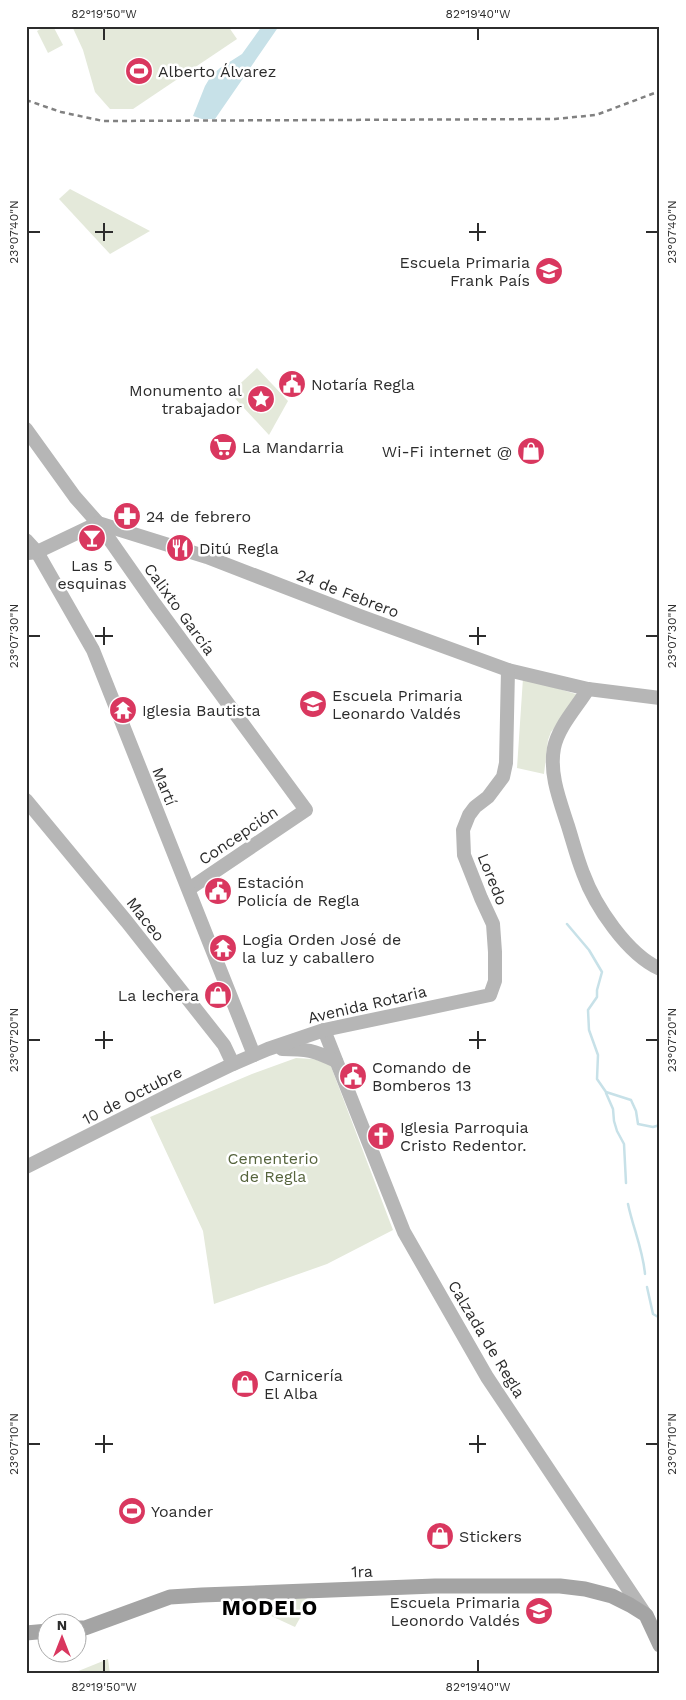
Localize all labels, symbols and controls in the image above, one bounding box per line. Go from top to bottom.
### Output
text: 82°19'50"W [71,7,137,21]
text: 82°19'40"W [446,7,511,21]
sports icon: Alberto Álvarez [124,56,154,86]
place label: Alberto Álvarez [158,62,276,81]
text: 23°07'40"N [7,200,21,264]
text: 23°07'40"N [665,200,679,264]
place label: Escuela Primaria Frank País [400,253,530,290]
school or university icon: Escuela Primaria Frank País [534,256,564,286]
public building icon: Notaría Regla [277,369,307,399]
place label: Notaría Regla [311,375,415,394]
place label: Monumento al trabajador [129,381,242,418]
place icon: Monumento al trabajador [246,384,276,414]
supermarket icon: La Mandarria [208,432,238,462]
shop icon: Wi-Fi internet @ [516,436,546,466]
place label: La Mandarria [242,438,344,457]
place label: Wi-Fi internet @ [382,442,512,461]
pharmacy icon: 24 de febrero [112,501,142,531]
place label: 24 de febrero [146,507,251,526]
bar icon: Las 5 esquinas [77,523,107,553]
restaurant icon: Ditú Regla [165,533,195,563]
place label: Ditú Regla [199,539,279,558]
place label: Las 5 esquinas [57,556,127,593]
street label: Calixto García [140,560,219,659]
street label: 24 de Febrero [294,565,402,622]
text: 23°07'30"N [7,604,21,668]
text: 23°07'30"N [665,604,679,668]
place label: Escuela Primaria Leonardo Valdés [332,686,462,723]
school or university icon: Escuela Primaria Leonardo Valdés [298,689,328,719]
temple icon: Iglesia Bautista [108,695,138,725]
place label: Iglesia Bautista [142,701,261,720]
street label: Martí [148,764,181,808]
street label: Concepción [195,802,281,869]
street label: Loredo [474,851,511,908]
place label: Estación Policía de Regla [237,873,360,910]
public building icon: Estación Policía de Regla [203,876,233,906]
street label: Maceo [123,894,169,945]
place label: Logia Orden José de la luz y caballero [242,930,401,967]
temple icon: Logia Orden José de la luz y caballero [208,933,238,963]
shop icon: La lechera [203,980,233,1010]
street label: Avenida Rotaria [306,982,428,1027]
place label: La lechera [118,986,199,1005]
text: 23°07'20"N [7,1008,21,1072]
text: 23°07'20"N [665,1008,679,1072]
place label: Comando de Bomberos 13 [372,1058,472,1095]
public building icon: Comando de Bomberos 13 [338,1061,368,1091]
street label: 10 de Octubre [79,1062,185,1129]
place label: Iglesia Parroquia Cristo Redentor. [400,1118,528,1155]
church icon: Iglesia Parroquia Cristo Redentor. [366,1121,396,1151]
park label: Cementerio de Regla [228,1149,318,1186]
street label: Calzada de Regla [444,1277,529,1401]
place label: Carnicería El Alba [264,1366,343,1403]
shop icon: Carnicería El Alba [230,1369,260,1399]
text: 23°07'10"N [7,1413,21,1475]
text: 23°07'10"N [665,1413,679,1475]
sports icon: Yoander [117,1496,147,1526]
place label: Yoander [151,1502,214,1521]
shop icon: Stickers [425,1521,455,1551]
place label: Stickers [459,1527,522,1546]
street label: 1ra [351,1562,373,1581]
place label: Escuela Primaria Leonordo Valdés [390,1593,520,1630]
district label: MODELO [222,1595,318,1620]
school or university icon: Escuela Primaria Leonordo Valdés [524,1596,554,1626]
north arrow [38,1612,88,1662]
text: N [57,1617,67,1633]
text: 82°19'50"W [71,1680,137,1694]
text: 82°19'40"W [446,1680,511,1694]

